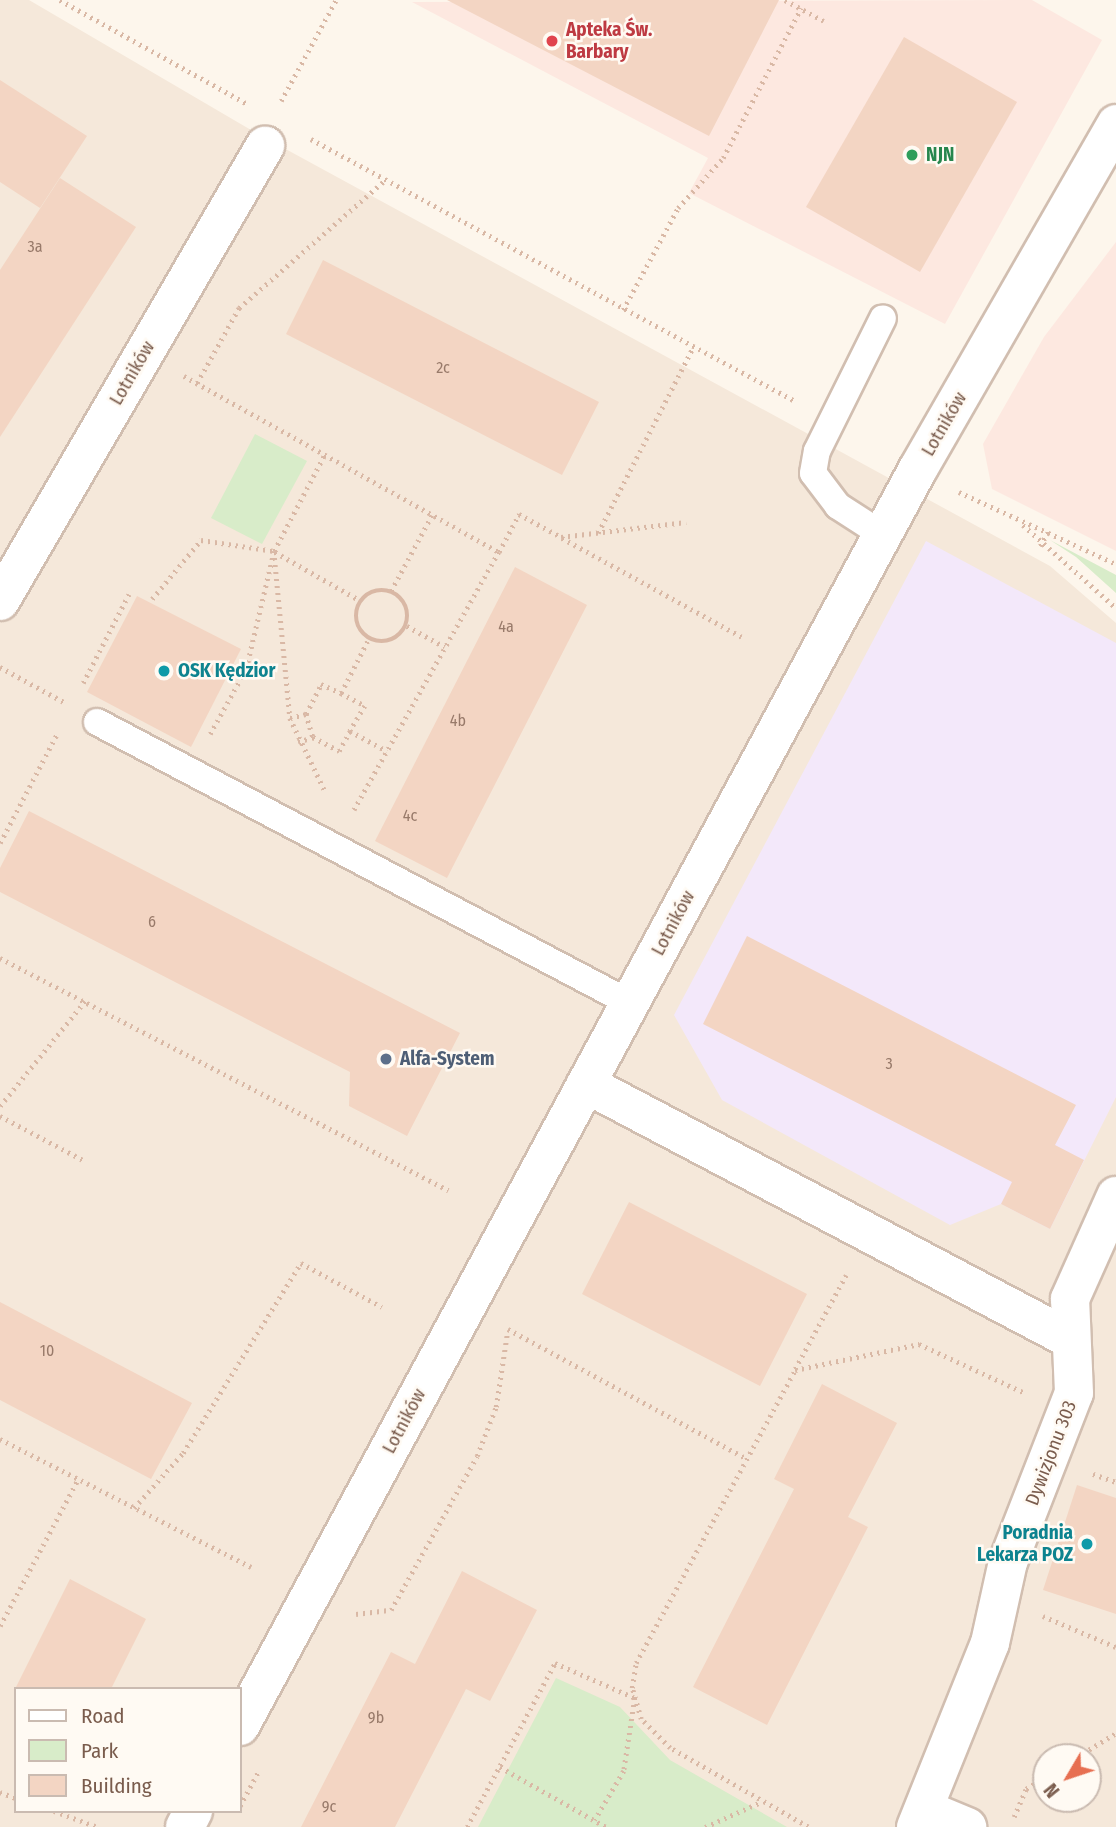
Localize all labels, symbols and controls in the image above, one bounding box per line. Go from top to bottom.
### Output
place label: Apteka Św. Barbary [566,19,652,63]
marker: Apteka Św. Barbary [544,33,560,49]
place label: NJN [926,144,954,166]
marker: NJN [904,147,920,163]
house number: 3a [27,237,43,257]
street label: Lotników [105,337,159,409]
house number: 2c [436,358,450,378]
street label: Lotników [917,388,971,460]
house number: 4a [498,617,514,637]
place label: OSK Kędzior [178,660,275,682]
marker: OSK Kędzior [156,663,172,679]
house number: 4b [450,711,466,731]
house number: 4c [403,806,417,826]
street label: Lotników [646,887,700,959]
house number: 6 [148,912,156,932]
place label: Alfa-System [400,1048,494,1070]
marker: Alfa-System [378,1051,394,1067]
house number: 3 [885,1054,893,1074]
house number: 10 [40,1341,54,1361]
street label: Lotników [377,1385,431,1457]
street label: Dywizjonu 303 [1021,1397,1081,1509]
place label: Poradnia Lekarza POZ [977,1522,1073,1566]
marker: Poradnia Lekarza POZ [1079,1536,1095,1552]
legend [14,1687,242,1813]
text: Road [81,1703,125,1729]
house number: 9b [368,1708,384,1728]
text: Park [81,1738,118,1764]
north arrow [1032,1743,1102,1813]
text: Building [81,1773,152,1799]
text: N [1039,1779,1064,1802]
house number: 9c [322,1797,336,1817]

